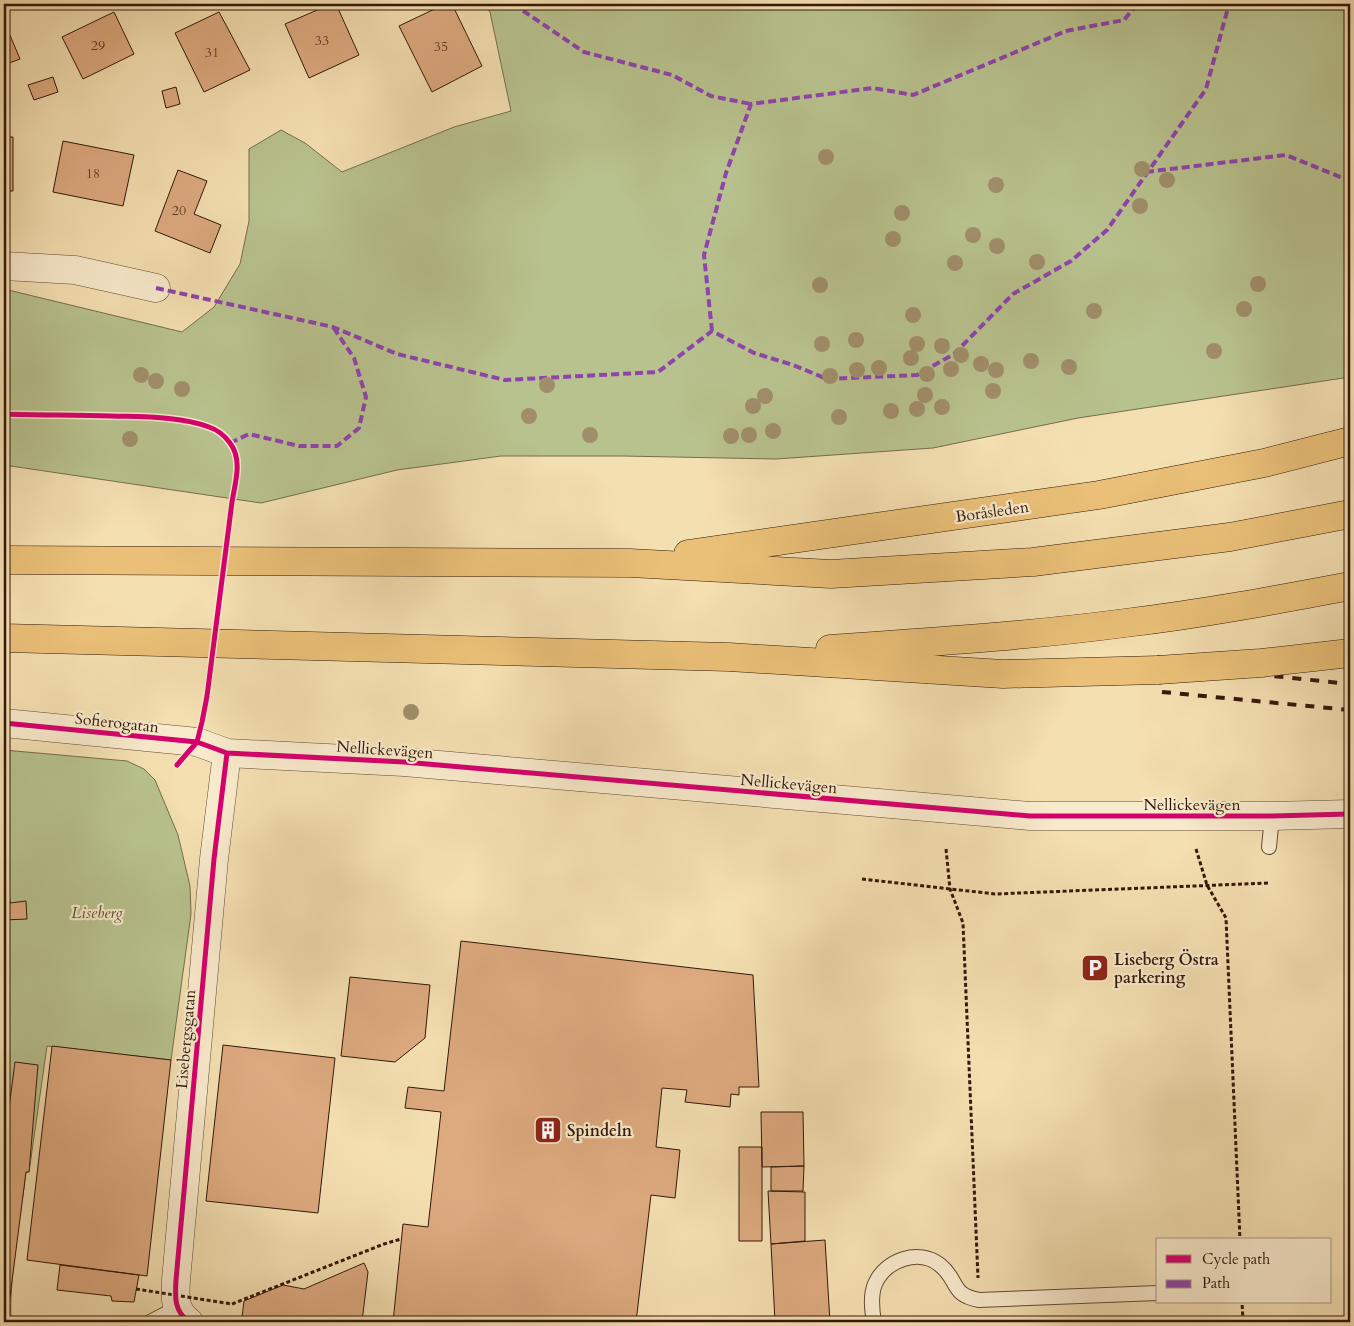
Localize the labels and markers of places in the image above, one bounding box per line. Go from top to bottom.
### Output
place label: Liseberg Östra parkering [1114,949,1219,989]
parking icon: Liseberg Östra parkering [1080,953,1110,983]
building icon: Spindeln [533,1115,563,1145]
place label: Spindeln [567,1120,633,1142]

